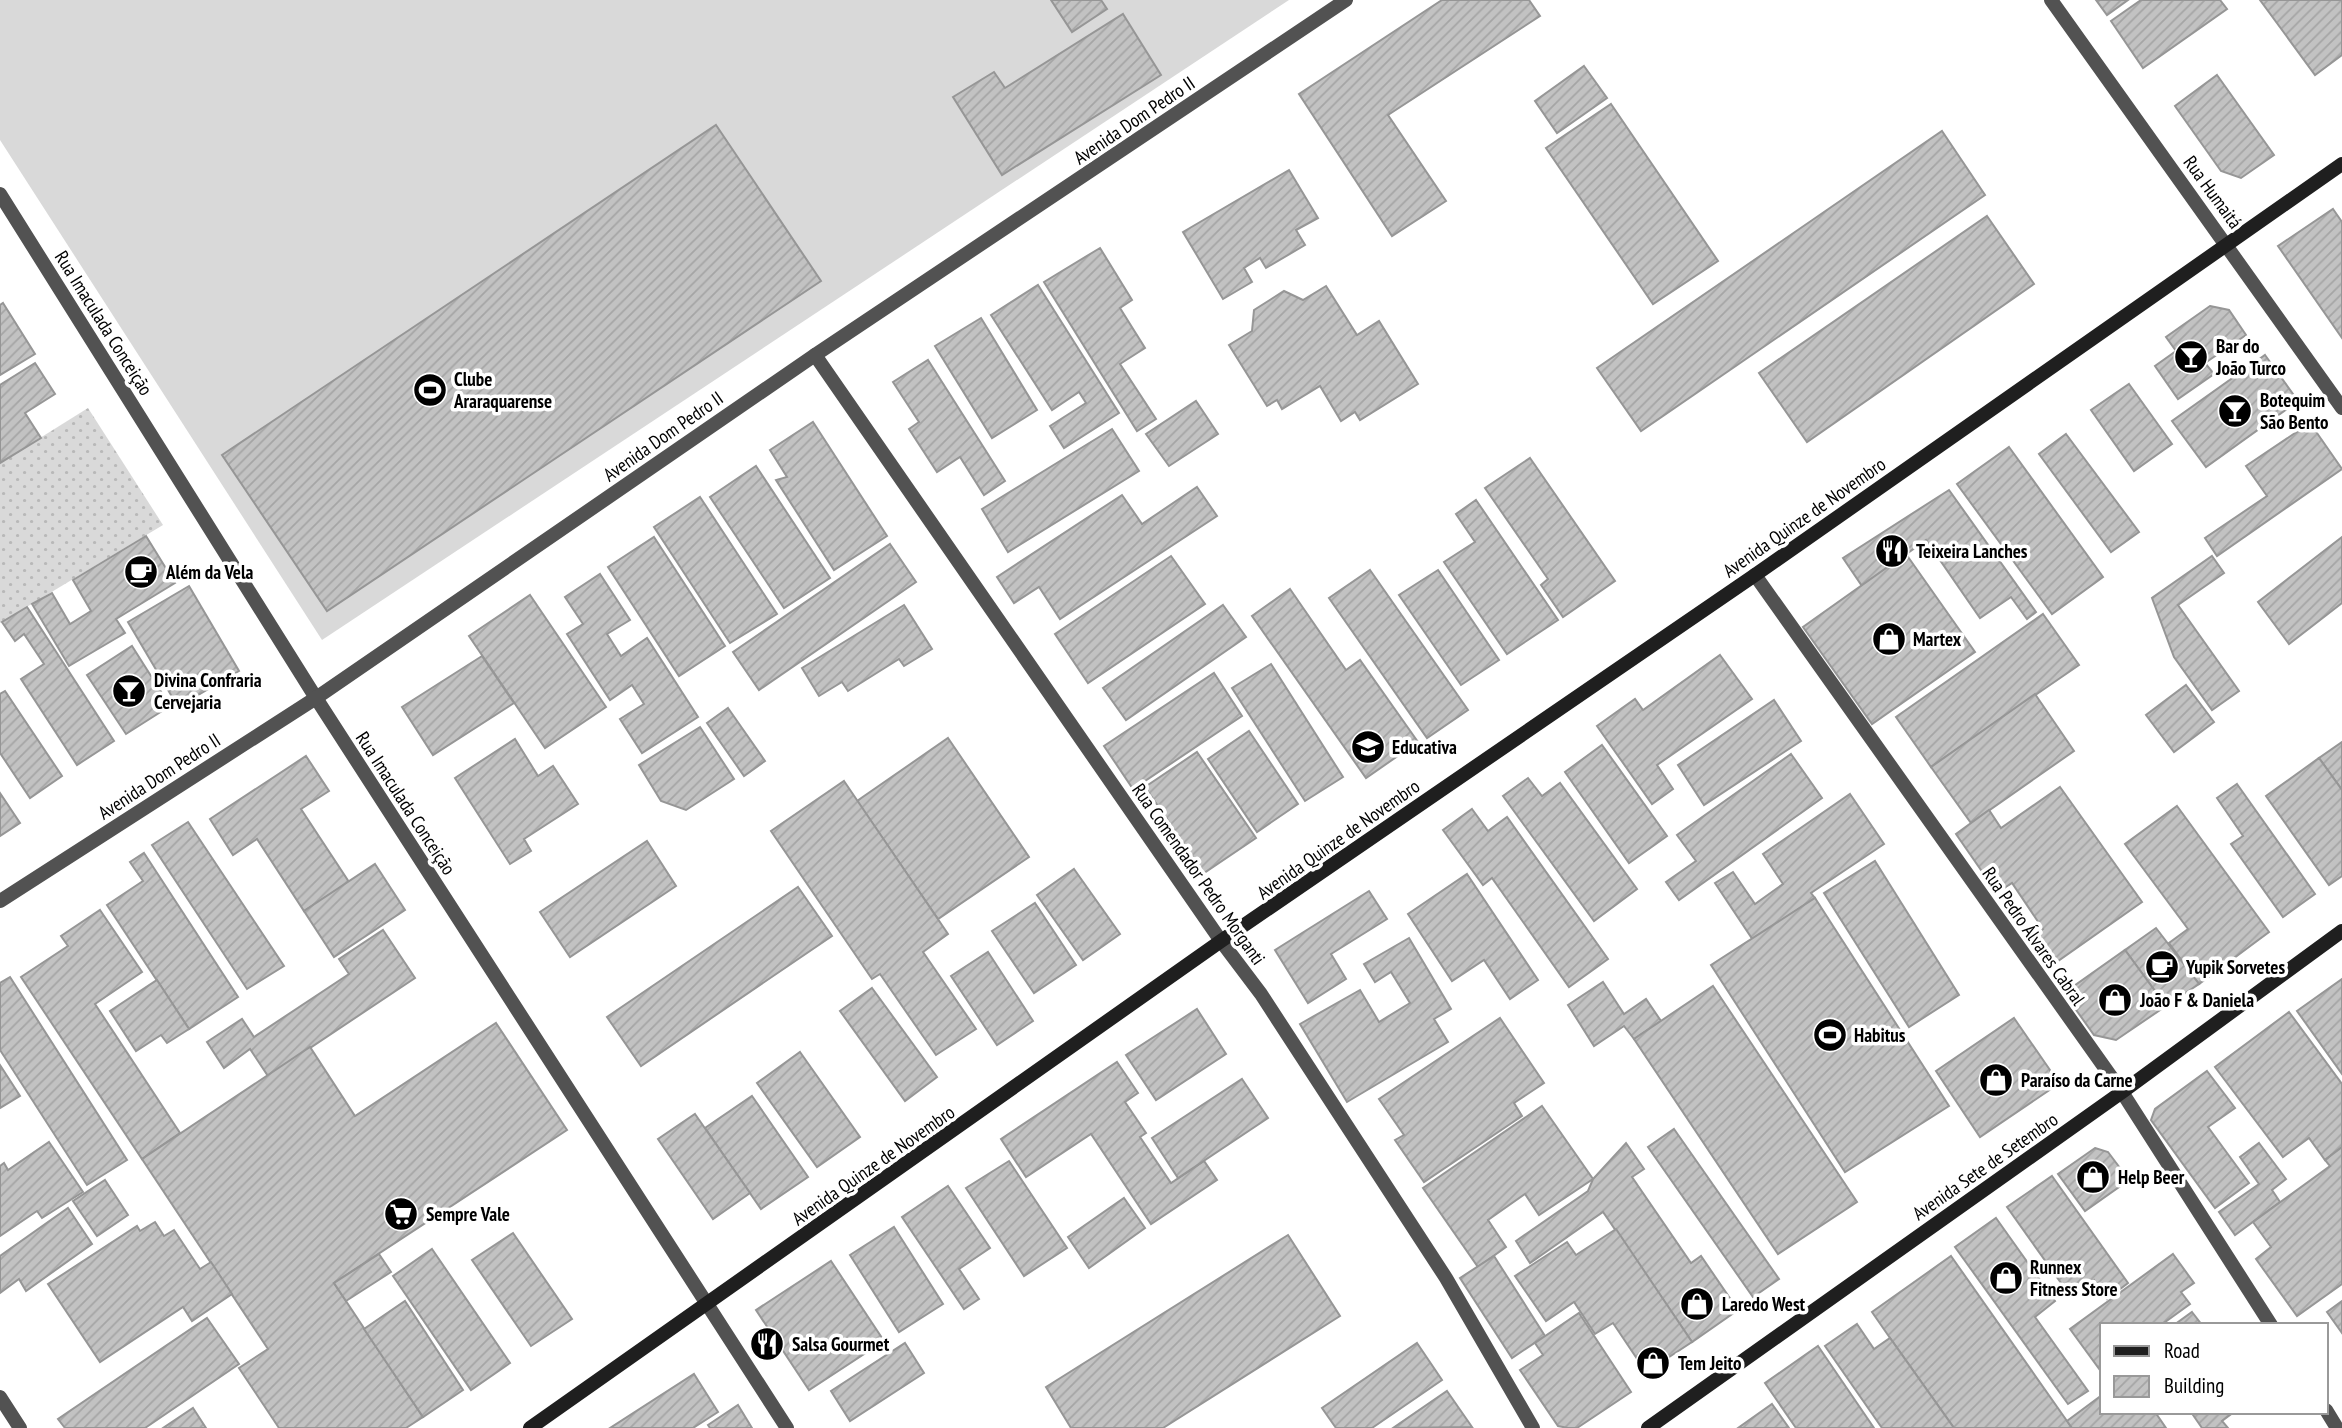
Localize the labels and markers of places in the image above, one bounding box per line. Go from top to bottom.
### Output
place label: Bar do João Turco [2215,334,2286,380]
bar icon: Bar do João Turco [2172,338,2210,376]
place label: Clube Araraquarense [453,367,552,413]
sports icon: Clube Araraquarense [411,371,449,409]
place label: Botequim São Bento [2260,388,2329,434]
bar icon: Botequim São Bento [2216,392,2254,430]
restaurant icon: Teixeira Lanches [1873,532,1911,570]
place label: Teixeira Lanches [1916,539,2028,563]
cafe icon: Além da Vela [122,553,160,591]
place label: Além da Vela [165,560,254,584]
shop icon: Martex [1870,620,1908,658]
place label: Martex [1913,627,1962,651]
place label: Divina Confraria Cervejaria [154,668,262,714]
bar icon: Divina Confraria Cervejaria [110,672,148,710]
school or university icon: Educativa [1349,728,1387,766]
place label: Educativa [1392,735,1457,759]
cafe icon: Yupik Sorvetes [2143,948,2181,986]
place label: Yupik Sorvetes [2185,955,2285,979]
shop icon: João F & Daniela [2096,981,2134,1019]
place label: João F & Daniela [2139,988,2254,1012]
sports icon: Habitus [1811,1016,1849,1054]
place label: Habitus [1854,1023,1906,1047]
shop icon: Paraíso da Carne [1977,1061,2015,1099]
place label: Paraíso da Carne [2021,1068,2133,1092]
shop icon: Help Beer [2074,1158,2112,1196]
place label: Help Beer [2118,1165,2185,1189]
supermarket icon: Sempre Vale [382,1195,420,1233]
place label: Sempre Vale [426,1202,510,1226]
place label: Runnex Fitness Store [2030,1255,2118,1301]
shop icon: Runnex Fitness Store [1987,1259,2025,1297]
shop icon: Laredo West [1678,1285,1716,1323]
place label: Laredo West [1722,1292,1806,1316]
restaurant icon: Salsa Gourmet [748,1325,786,1363]
place label: Salsa Gourmet [792,1332,890,1356]
shop icon: Tem Jeito [1634,1344,1672,1382]
place label: Tem Jeito [1678,1351,1742,1375]

